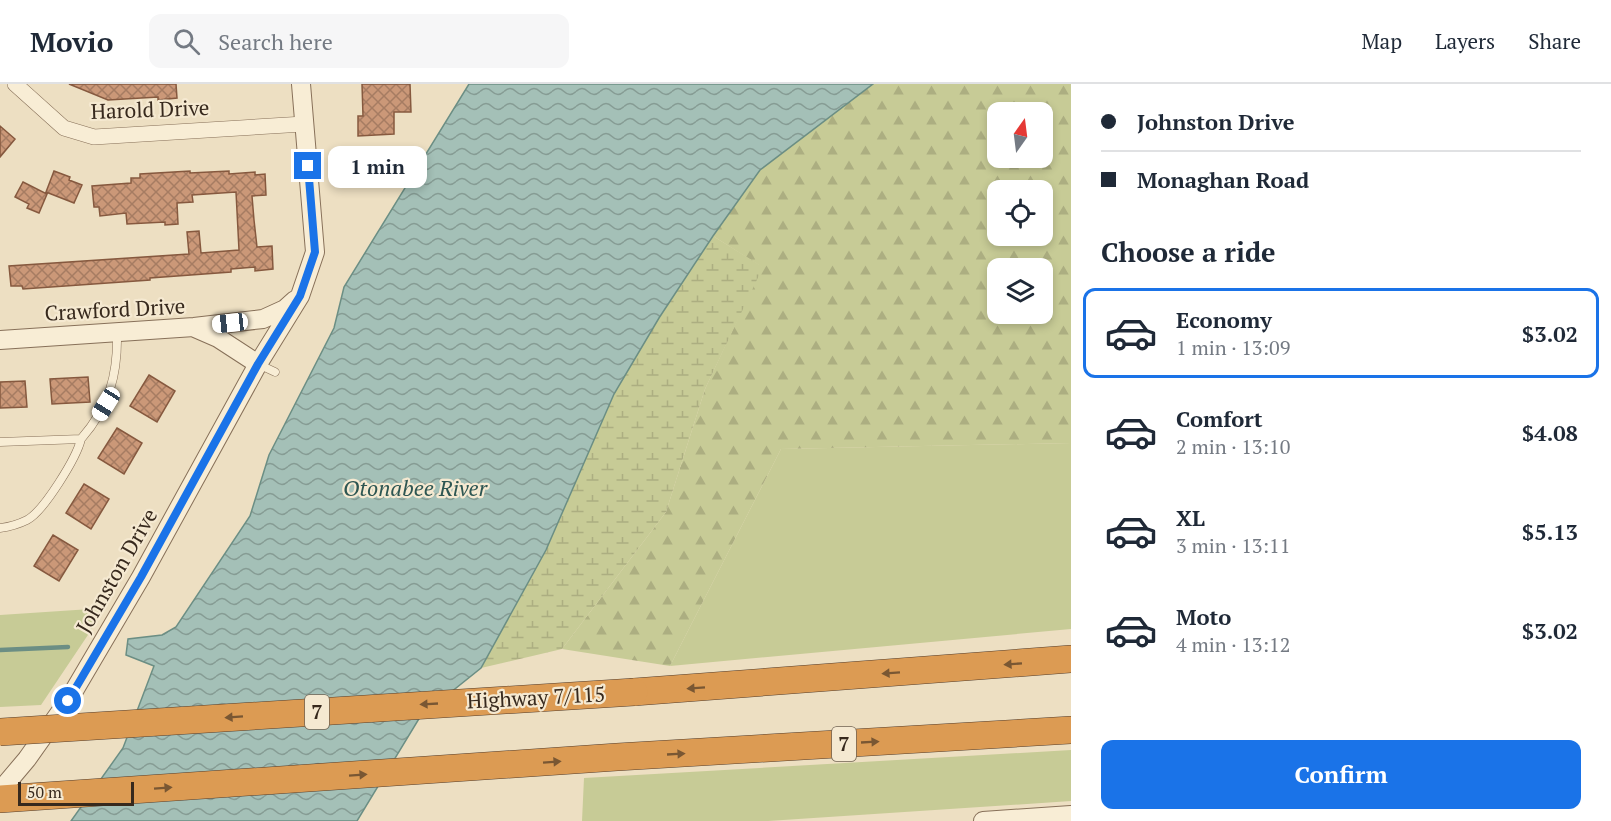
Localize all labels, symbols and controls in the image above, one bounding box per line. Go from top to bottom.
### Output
search box [149,14,569,68]
text: Movio [30,23,113,60]
icon: search [170,25,203,58]
text: Search here [218,27,333,56]
text: Map [1361,27,1402,55]
text: Layers [1435,27,1495,55]
text: Share [1528,27,1581,55]
street label: Harold Drive [90,93,210,125]
north arrow [987,102,1053,168]
map controls [987,102,1053,324]
text: Johnston Drive [1137,107,1295,136]
callout: 1 min [329,145,428,187]
route end [294,152,321,179]
text: 1 min [350,153,405,180]
text: Monaghan Road [1137,165,1309,194]
button: locate [987,180,1053,246]
text: Choose a ride [1101,234,1276,270]
button: layers [987,258,1053,324]
street label: Crawford Drive [44,291,186,327]
text: Economy [1176,305,1272,334]
icon: car [1104,306,1158,360]
car [211,312,249,334]
text: $3.02 [1522,319,1578,348]
text: 1 min · 13:09 [1176,334,1290,361]
car [89,384,123,424]
text: Comfort [1176,404,1262,433]
icon: car [1104,405,1158,459]
text: $4.08 [1522,418,1578,447]
text: 2 min · 13:10 [1176,433,1290,460]
water label: Otonabee River [343,473,488,502]
street label: Johnston Drive [69,503,163,638]
text: XL [1176,503,1205,532]
icon: car [1104,504,1158,558]
text: $5.13 [1522,517,1578,546]
text: 3 min · 13:11 [1176,532,1290,559]
text: Moto [1176,602,1231,631]
icon: car [1104,603,1158,657]
text: $3.02 [1522,616,1578,645]
text: 4 min · 13:12 [1176,631,1290,658]
one-way arrow [1003,659,1022,669]
one-way arrow [881,668,900,678]
street label: Highway 7/115 [466,679,606,715]
one-way arrow [687,683,706,692]
route start [54,687,81,714]
road number: 7 [305,695,329,729]
one-way arrow [419,700,438,709]
one-way arrow [224,712,243,722]
road number: 7 [832,727,856,761]
one-way arrow [861,737,880,747]
button: Confirm [1101,740,1581,809]
one-way arrow [666,749,685,758]
one-way arrow [543,757,562,766]
one-way arrow [348,770,367,780]
scale bar [18,779,134,806]
text: 50 m [27,781,62,803]
one-way arrow [154,784,173,793]

